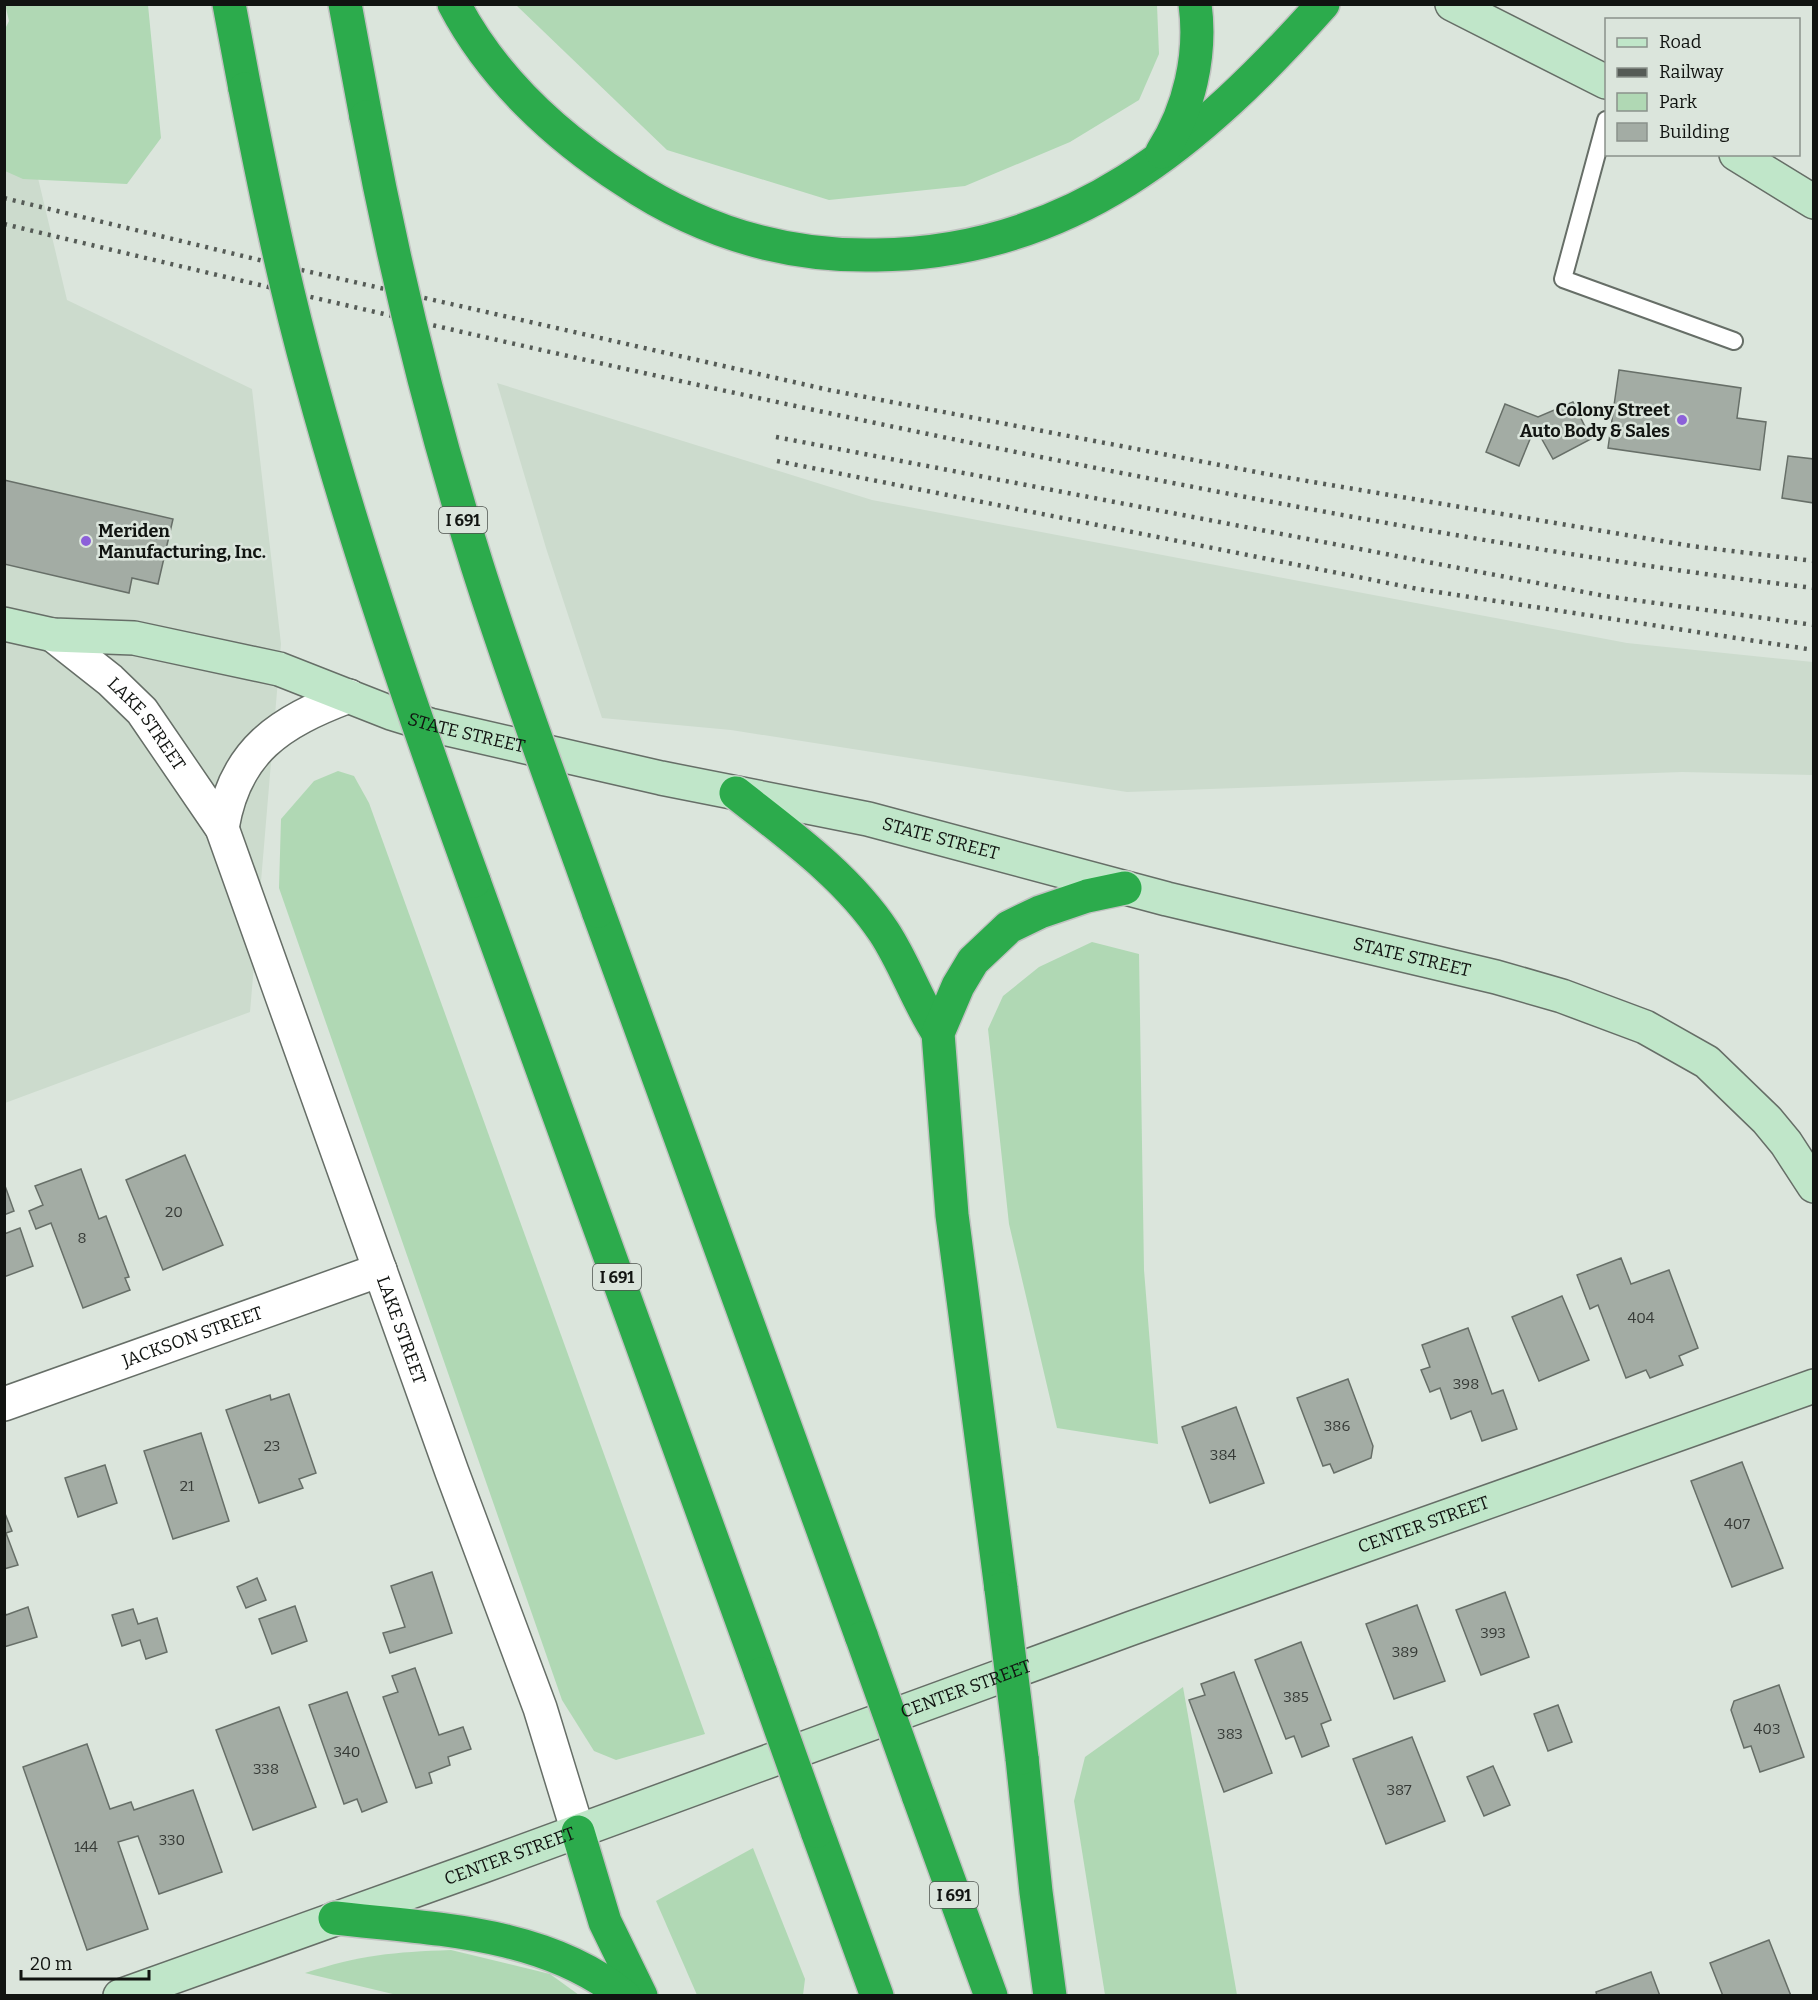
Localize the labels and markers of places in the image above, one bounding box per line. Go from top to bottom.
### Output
place label: Colony Street Auto Body & Sales [1520,399,1670,442]
marker: Colony Street Auto Body & Sales [1675,413,1689,427]
place label: Meriden Manufacturing, Inc. [98,520,266,563]
marker: Meriden Manufacturing, Inc. [79,534,93,548]

